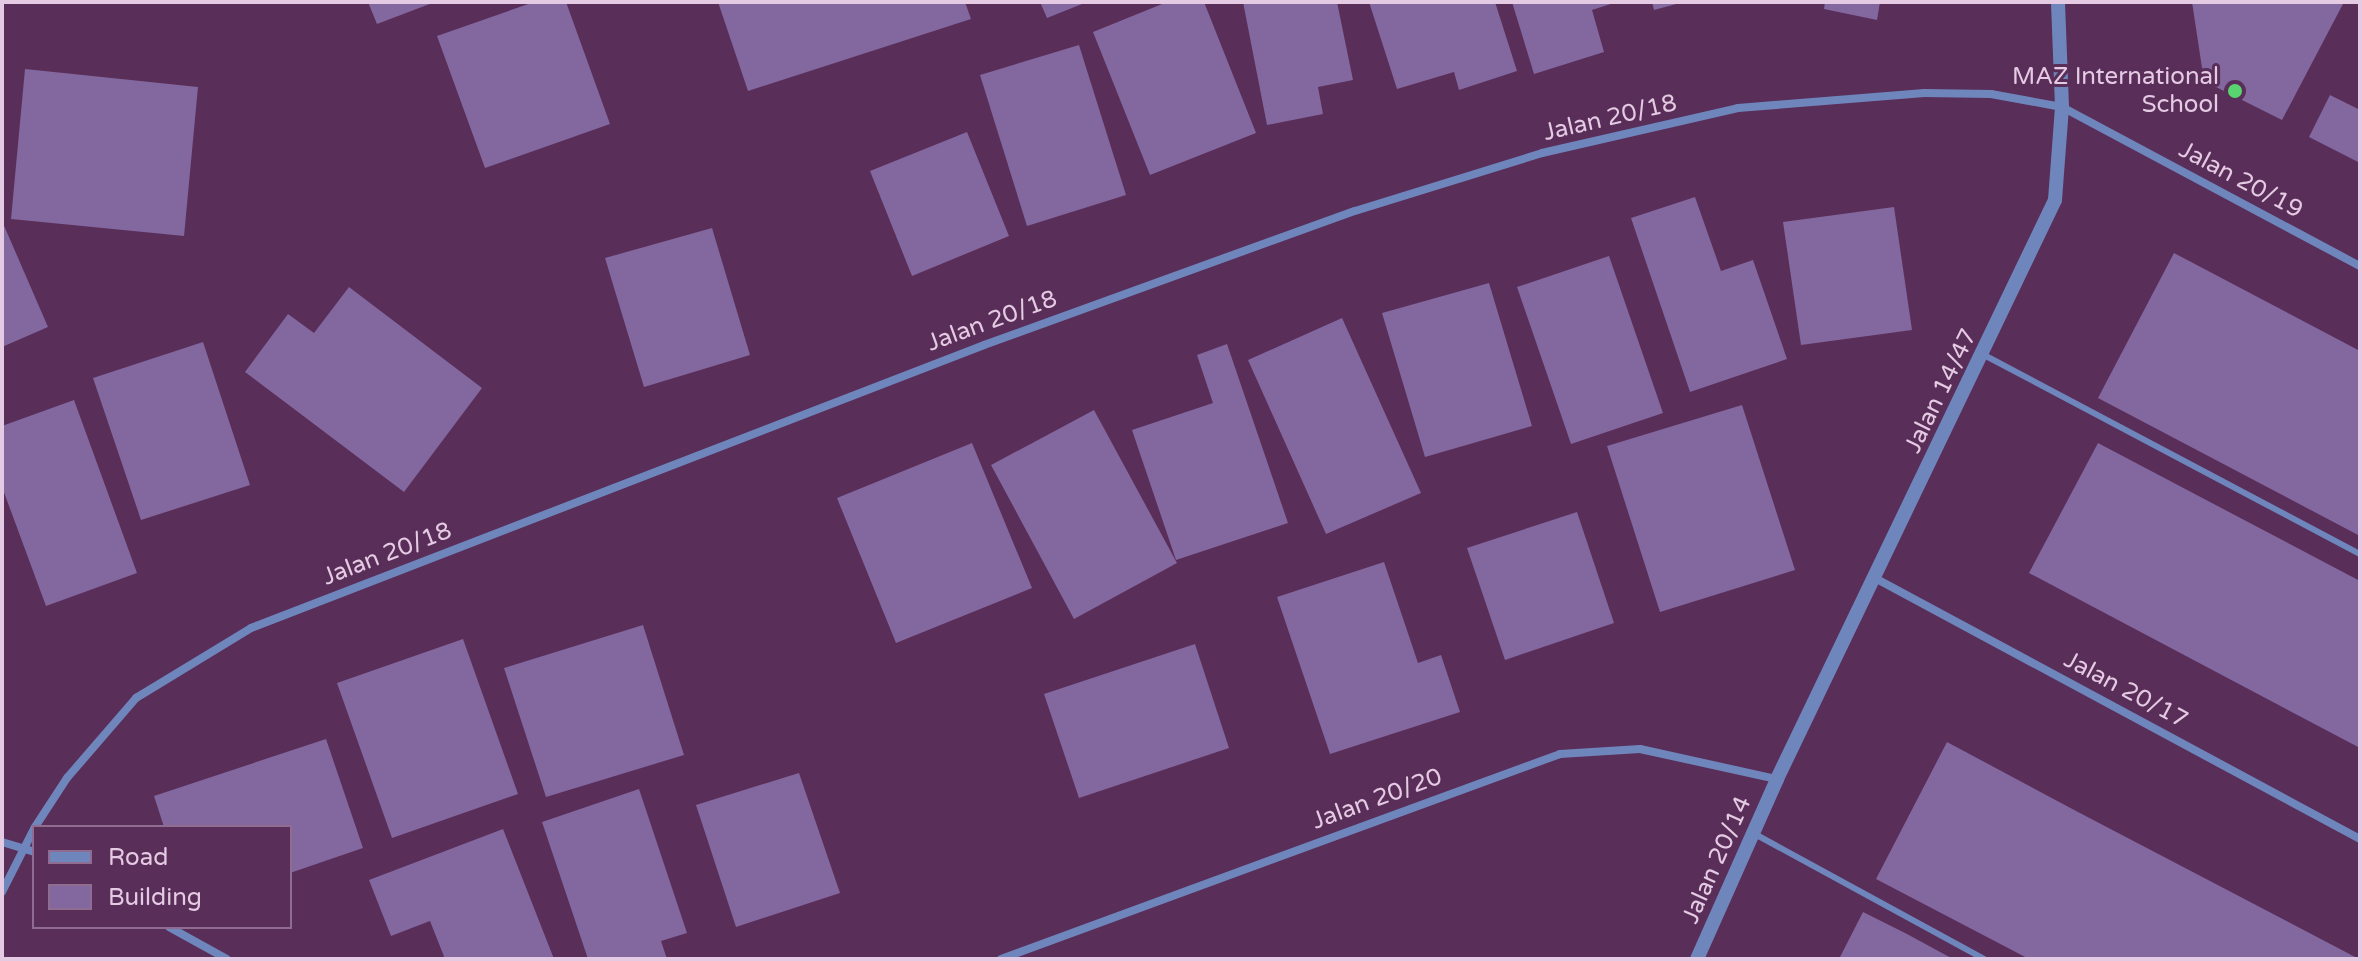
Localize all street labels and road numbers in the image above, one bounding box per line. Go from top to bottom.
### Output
street label: Jalan 20/18 [1541,89,1679,147]
street label: Jalan 20/19 [2174,135,2308,225]
street label: Jalan 20/18 [923,284,1061,358]
street label: Jalan 14/47 [1899,324,1983,458]
street label: Jalan 20/18 [318,516,456,592]
street label: Jalan 20/17 [2059,645,2193,735]
street label: Jalan 20/20 [1308,762,1446,836]
street label: Jalan 20/14 [1676,792,1758,928]

